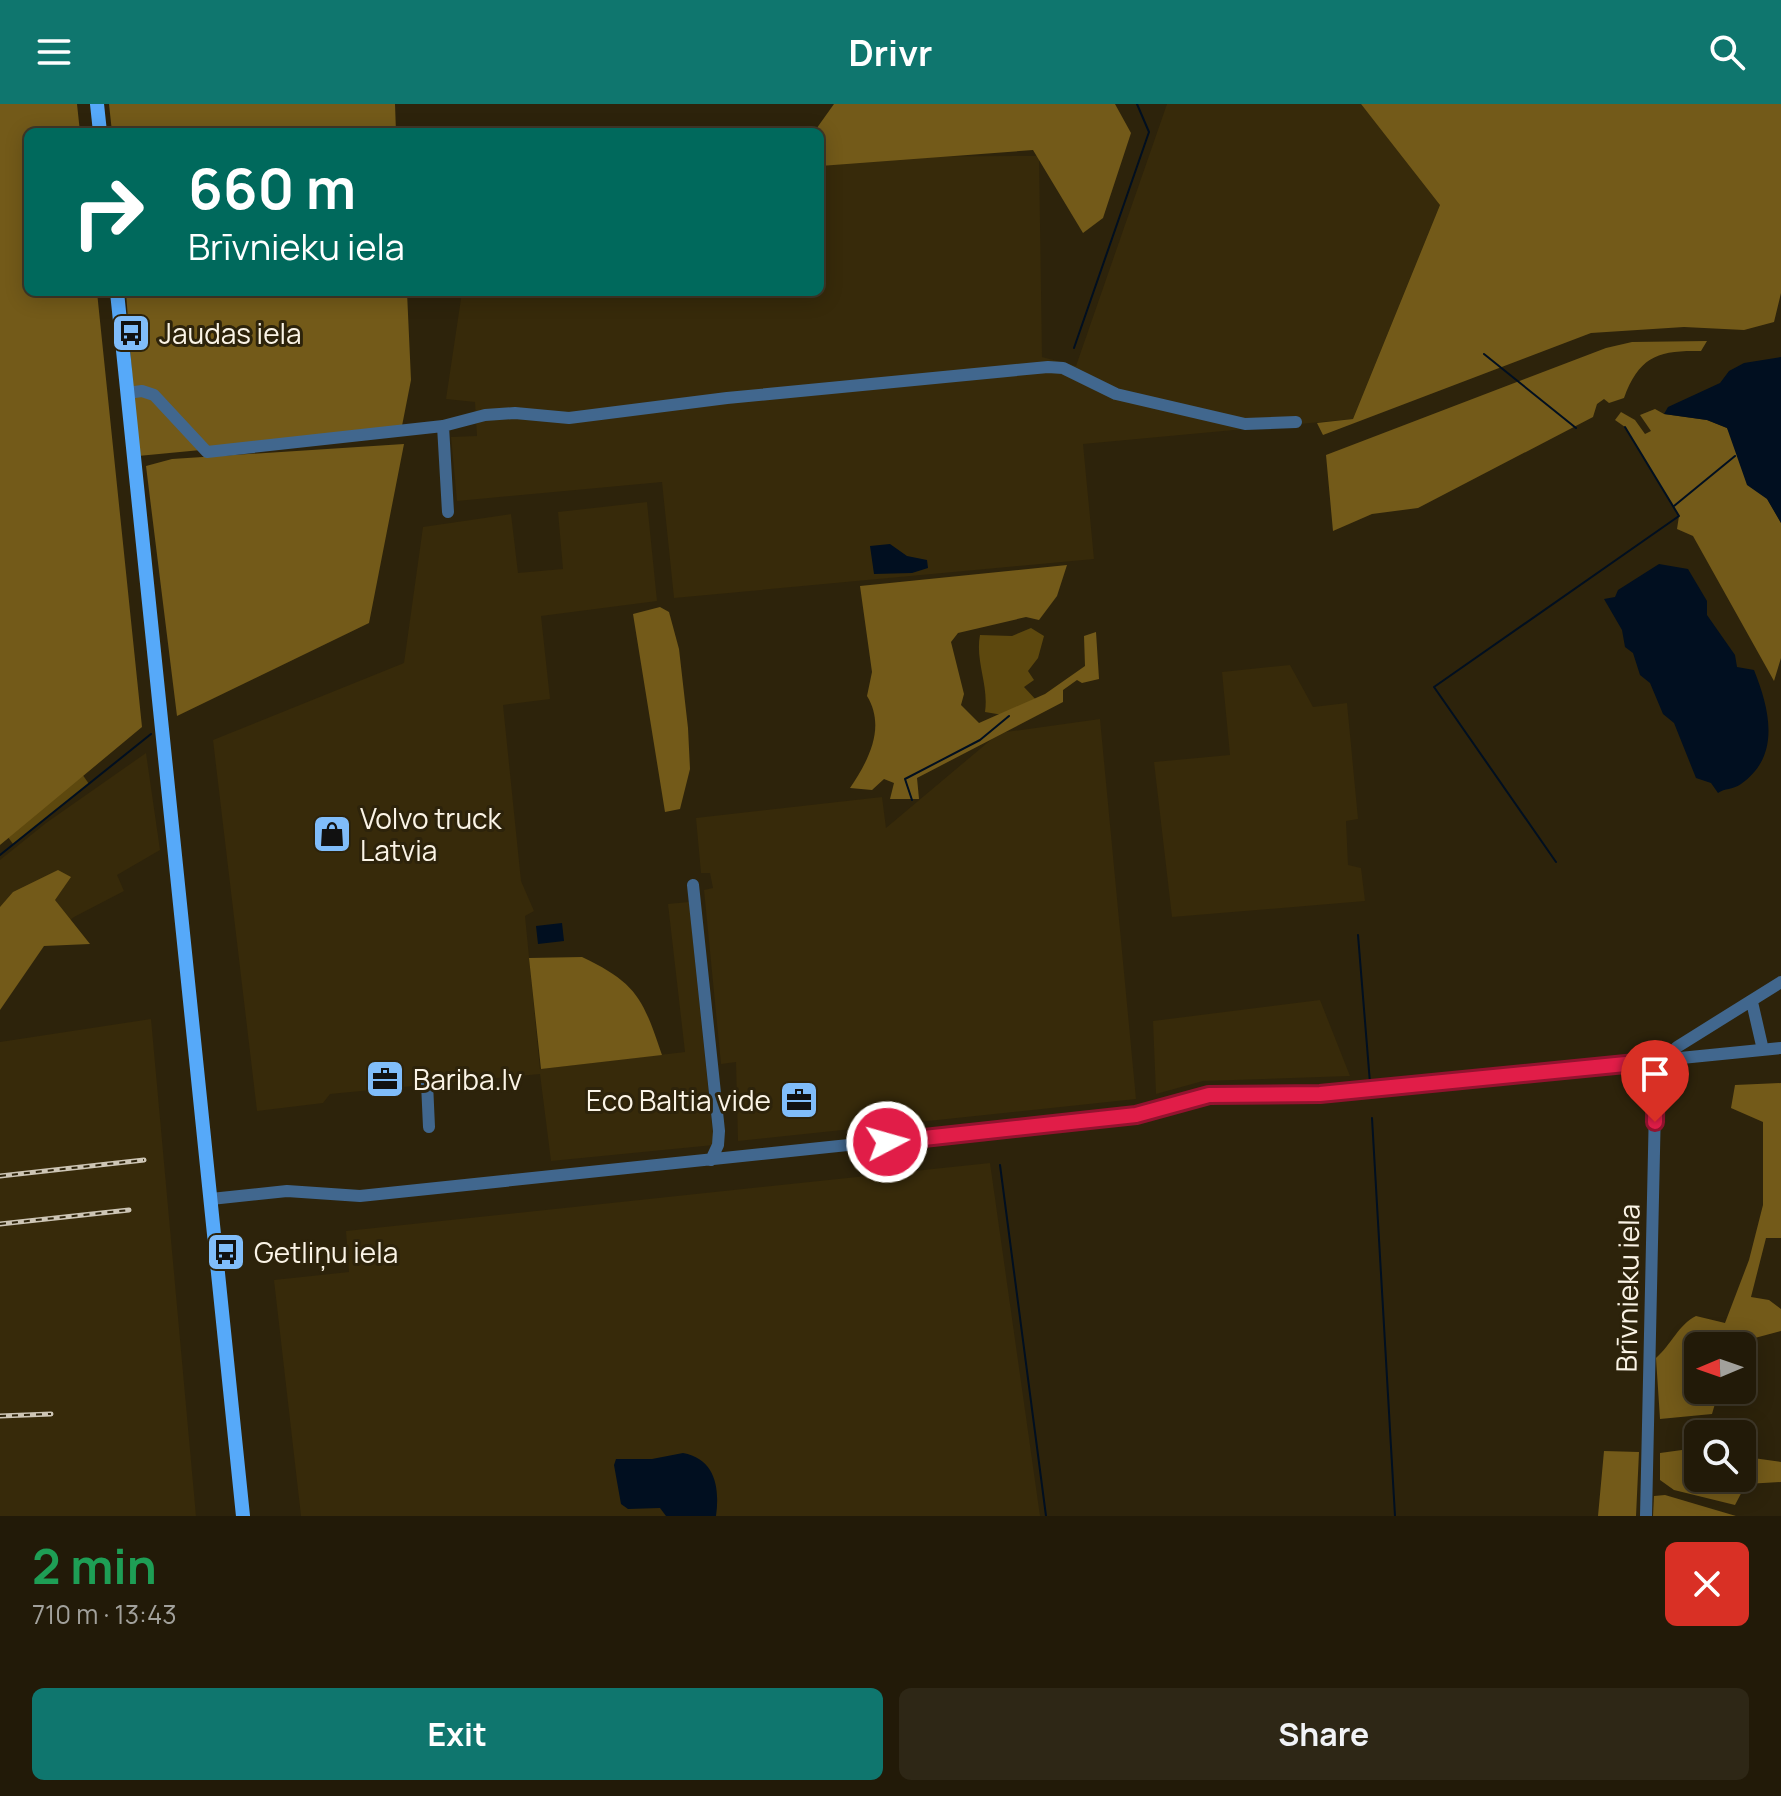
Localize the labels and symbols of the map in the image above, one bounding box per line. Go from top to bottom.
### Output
bus stop icon: Jaudas iela [110,312,152,354]
place label: Jaudas iela [159,314,302,352]
place label: Volvo truck Latvia [360,799,503,869]
shop icon: Volvo truck Latvia [311,813,353,855]
pin [1621,1040,1689,1122]
office icon: Bariba.lv [364,1058,406,1100]
place label: Bariba.lv [413,1060,522,1098]
office icon: Eco Baltia vide [778,1079,820,1121]
place label: Eco Baltia vide [586,1081,771,1119]
position arrow [845,1100,929,1184]
street label: Brīvnieku iela [1607,1203,1647,1373]
bus stop icon: Getliņu iela [205,1231,247,1273]
place label: Getliņu iela [254,1233,398,1271]
north arrow [1684,1332,1756,1404]

